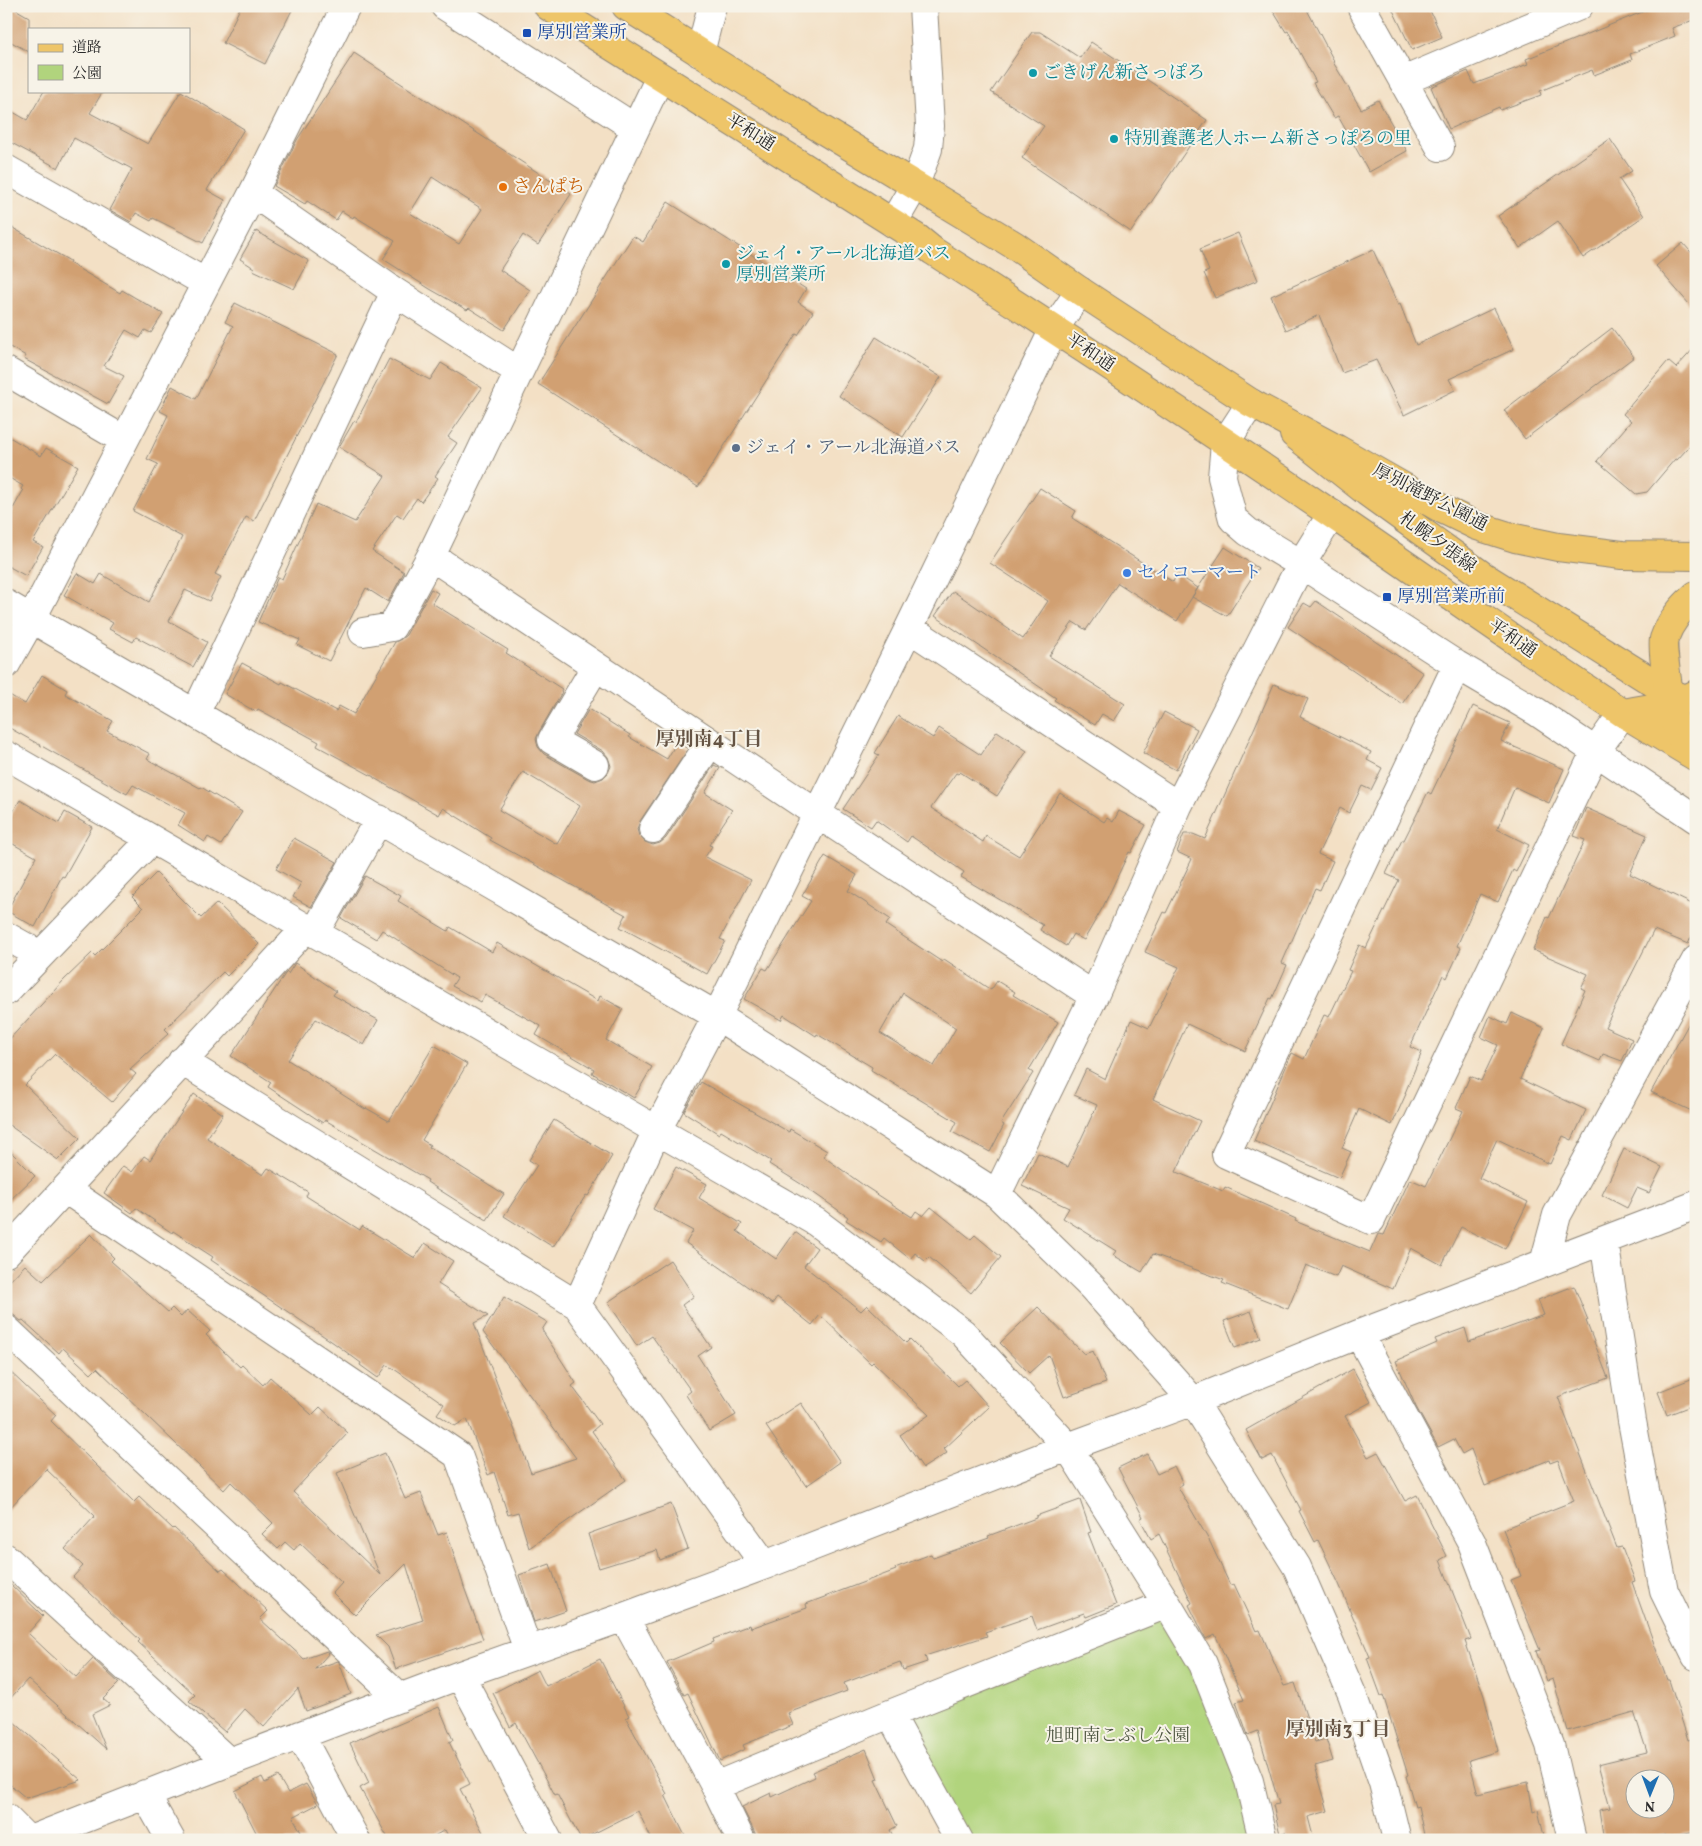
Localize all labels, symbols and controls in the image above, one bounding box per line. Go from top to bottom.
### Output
place label: 厚別営業所 [537,21,627,46]
marker: 厚別営業所 [521,27,533,39]
legend [28,28,190,92]
text: 道路 [72,38,102,59]
place label: ごきげん新さっぽろ [1043,61,1205,86]
text: 公園 [72,64,102,85]
marker: ごきげん新さっぽろ [1027,67,1039,79]
street label: 平和通 [720,108,780,158]
place label: 特別養護老人ホーム新さっぽろの里 [1124,127,1412,152]
marker: 特別養護老人ホーム新さっぽろの里 [1108,133,1120,145]
place label: さんぱち [513,175,585,200]
marker: さんぱち [497,181,509,193]
place label: ジェイ・アール北海道バス 厚別営業所 [736,242,951,288]
marker: ジェイ・アール北海道バス 厚別営業所 [720,258,732,270]
street label: 平和通 [1061,328,1119,378]
place label: ジェイ・アール北海道バス [746,436,961,461]
marker: ジェイ・アール北海道バス [730,442,742,454]
street label: 厚別滝野公園通 [1368,458,1492,538]
street label: 札幌夕張線 [1393,506,1481,580]
place label: セイコーマート [1137,561,1262,586]
marker: セイコーマート [1121,567,1133,579]
place label: 厚別営業所前 [1397,585,1505,610]
marker: 厚別営業所前 [1381,591,1393,603]
street label: 平和通 [1483,613,1541,665]
district label: 厚別南4丁目 [656,727,762,753]
district label: 厚別南3丁目 [1286,1717,1390,1743]
park label: 旭町南こぶし公園 [1046,1724,1190,1749]
north arrow [1624,1768,1674,1818]
text: N [1645,1796,1655,1815]

